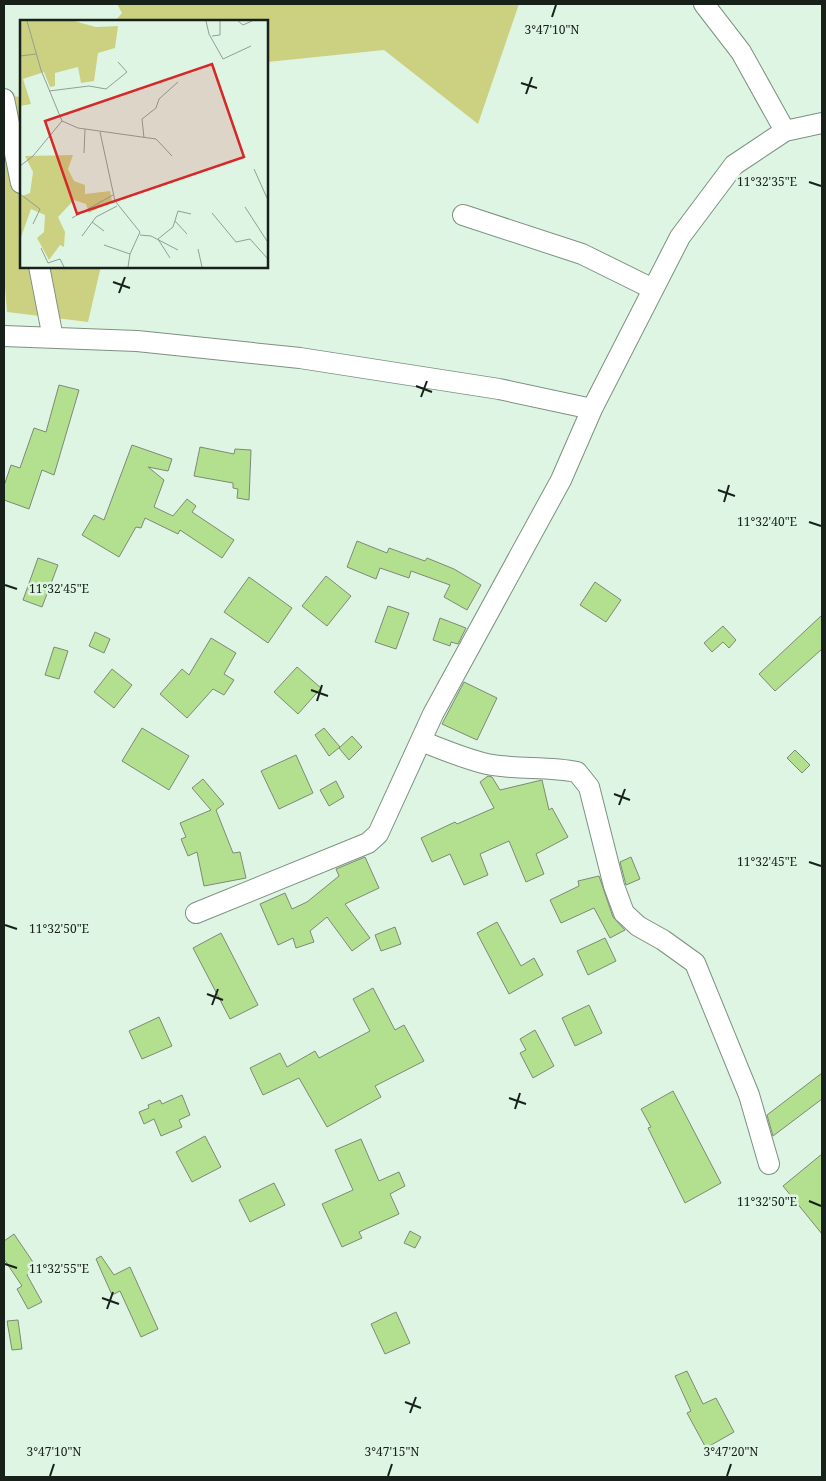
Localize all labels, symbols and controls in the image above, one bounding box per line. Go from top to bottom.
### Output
inset map [20,20,268,268]
text: 3°47'10"N [524,21,580,38]
text: 11°32'35"E [737,173,797,190]
text: 11°32'40"E [737,513,797,530]
text: 11°32'45"E [29,580,89,597]
text: 11°32'45"E [737,853,797,870]
text: 11°32'50"E [29,920,89,937]
text: 11°32'50"E [737,1193,797,1210]
text: 11°32'55"E [29,1260,89,1277]
text: 3°47'10"N [26,1443,82,1460]
text: 3°47'15"N [364,1443,420,1460]
text: 3°47'20"N [703,1443,759,1460]

